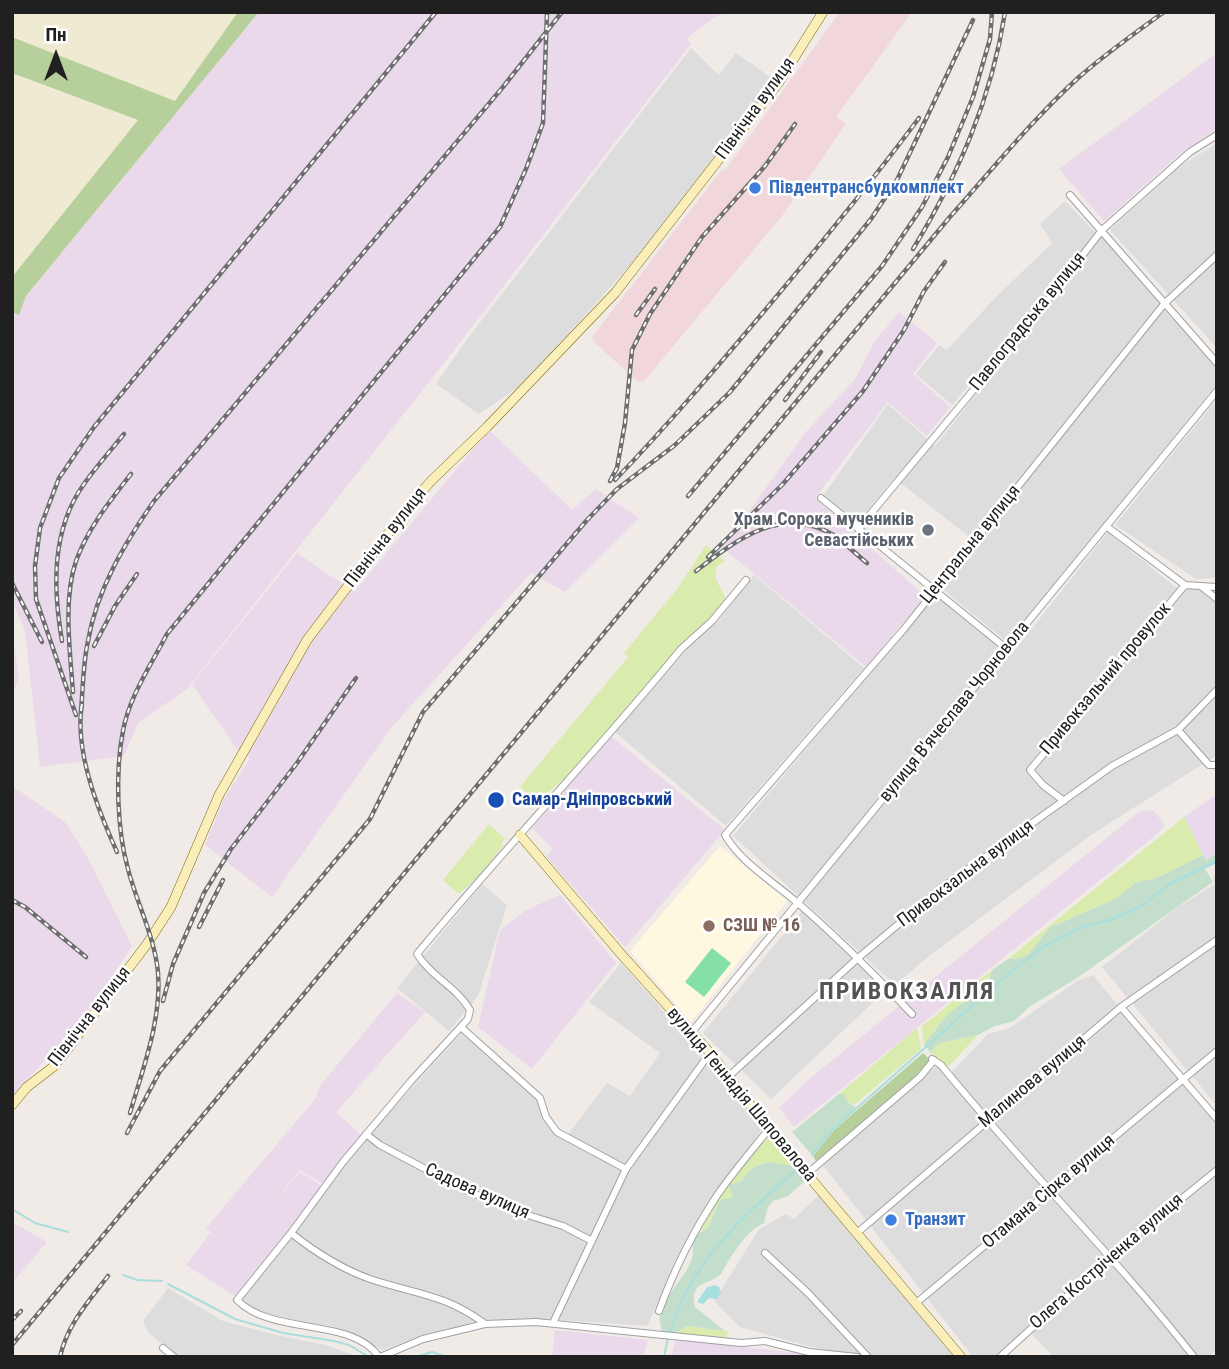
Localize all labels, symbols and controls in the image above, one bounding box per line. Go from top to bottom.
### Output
north arrow [21,21,91,91]
text: Пн [45,23,67,46]
street label: Північна вулиця [712,54,800,164]
place label: Південтрансбудкомплект [769,177,964,199]
marker: Південтрансбудкомплект [747,180,763,196]
street label: Павлоградська вулиця [966,248,1090,396]
street label: Центральна вулиця [916,481,1026,609]
street label: Північна вулиця [340,484,432,592]
place label: Храм Сорока мучеників Севастійських [734,509,914,552]
marker: Храм Сорока мучеників Севастійських [920,522,936,538]
street label: Привокзальний провулок [1036,598,1176,760]
street label: вулиця В'ячеслава Чорновола [875,617,1035,807]
place label: Самар-Дніпровський [512,789,672,811]
marker: Самар-Дніпровський [486,790,506,810]
street label: Привокзальна вулиця [894,816,1038,932]
place label: СЗШ № 16 [723,915,800,937]
marker: СЗШ № 16 [701,918,717,934]
street label: Північна вулиця [44,963,136,1071]
district label: ПРИВОКЗАЛЛЯ [820,979,994,1007]
street label: вулиця Геннадія Шаповалова [662,1003,820,1187]
street label: Малинова вулиця [975,1031,1091,1133]
street label: Отамана Сірка вулиця [978,1130,1120,1254]
street label: Садова вулиця [421,1159,533,1225]
street label: Олега Костріченка вулиця [1026,1190,1188,1334]
place label: Транзит [905,1209,966,1231]
marker: Транзит [883,1212,899,1228]

